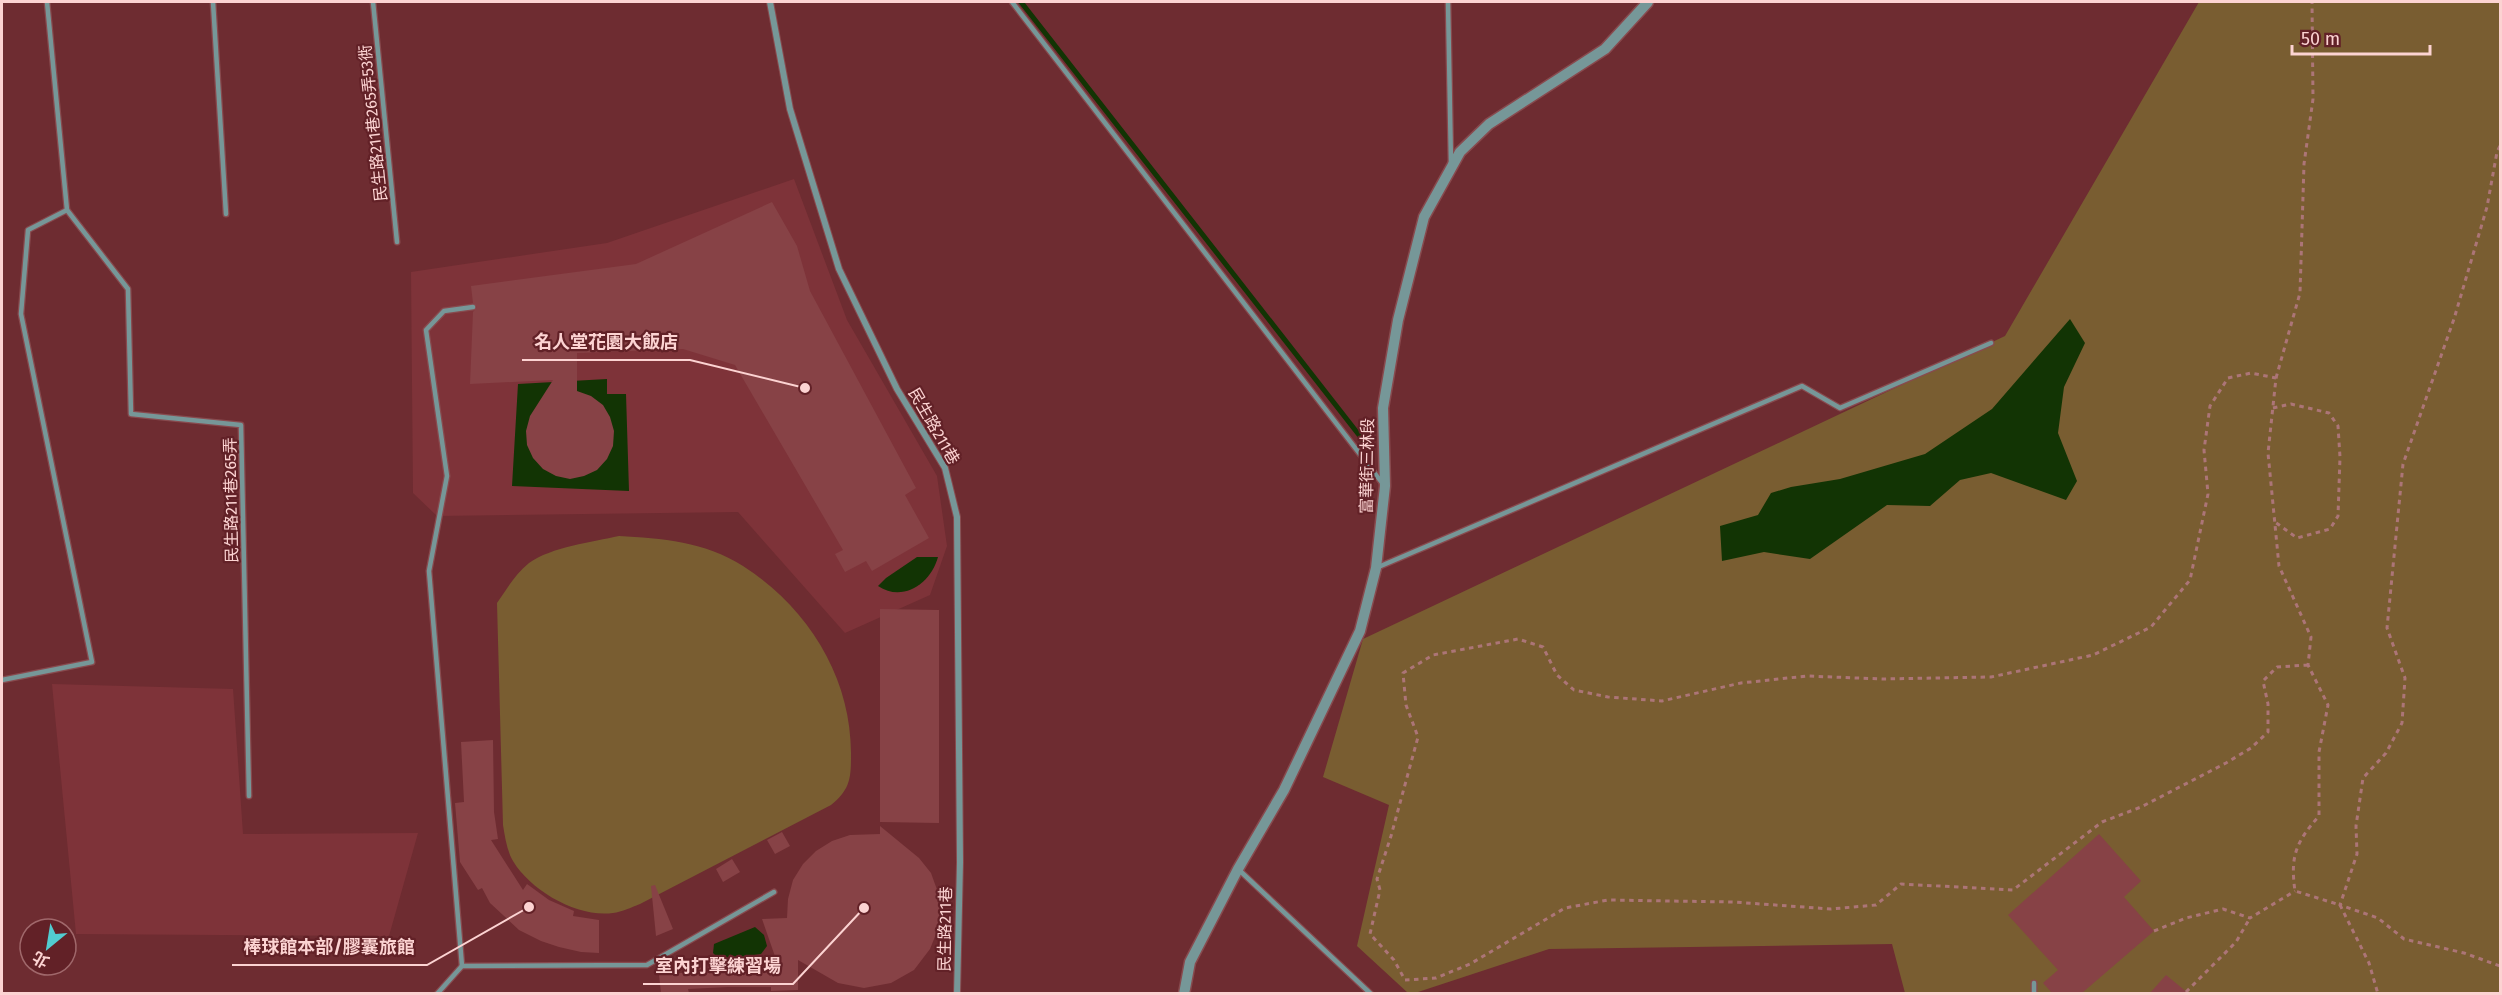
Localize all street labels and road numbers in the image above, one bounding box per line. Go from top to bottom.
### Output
street label: 民生路211巷265弄53衖 [355,44,391,202]
street label: 民生路211巷 [904,384,964,468]
street label: 富華街三林段 [1357,418,1377,514]
street label: 民生路211巷265弄 [220,437,242,563]
street label: 民生路211巷 [935,886,955,972]

